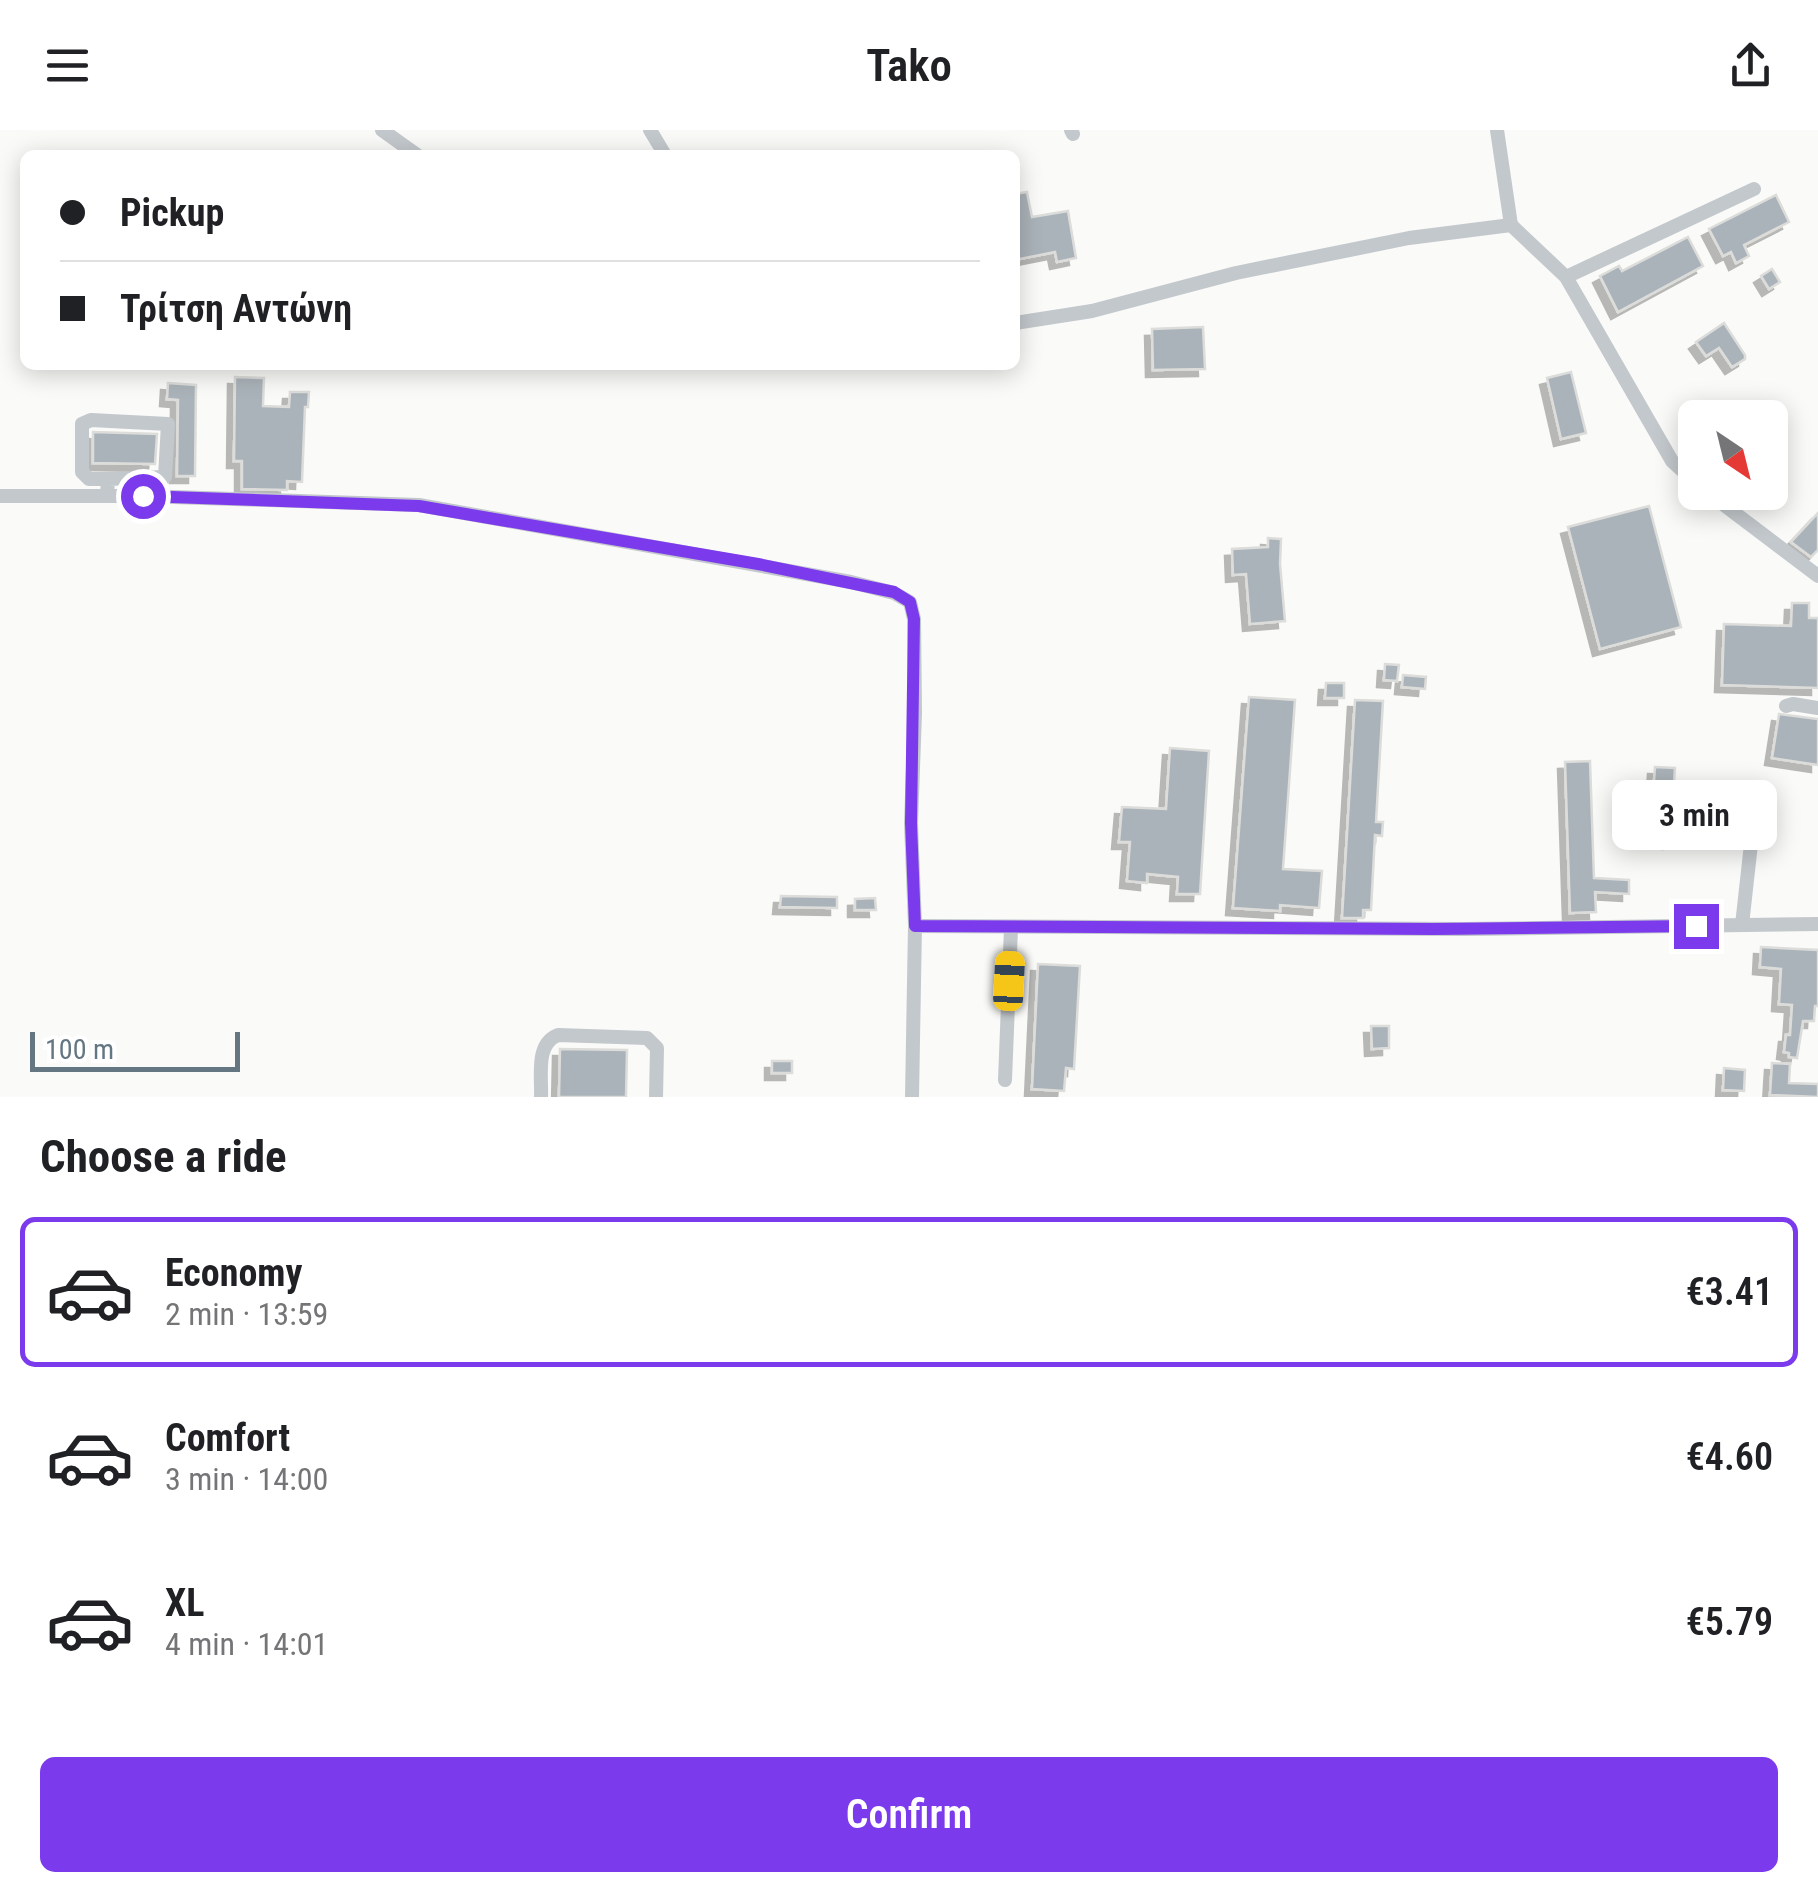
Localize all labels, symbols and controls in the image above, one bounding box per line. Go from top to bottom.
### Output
icon: menu [40,38,95,93]
icon: share [1723,38,1778,93]
text: Tako [866,39,952,92]
text: Pickup [120,191,224,235]
text: Τρίτση Αντώνη [120,287,352,331]
north arrow [1678,400,1788,510]
map controls [1678,400,1788,510]
route start [121,474,166,519]
callout: 3 min [1614,781,1778,851]
text: 3 min [1659,796,1730,834]
route end [1674,904,1719,949]
car [992,950,1026,1012]
scale bar [30,1027,240,1071]
text: 100 m [45,1033,114,1066]
text: Choose a ride [40,1130,287,1183]
icon: car [45,1247,135,1337]
text: Economy [165,1251,302,1295]
text: €3.41 [1686,1270,1773,1314]
text: 2 min · 13:59 [165,1295,328,1333]
icon: car [45,1412,135,1502]
text: Comfort [165,1416,290,1460]
text: €4.60 [1686,1435,1773,1479]
text: 3 min · 14:00 [165,1460,328,1498]
icon: car [45,1577,135,1667]
text: XL [165,1581,204,1625]
text: €5.79 [1686,1600,1773,1644]
text: 4 min · 14:01 [165,1625,328,1663]
button: Confirm [40,1757,1778,1872]

